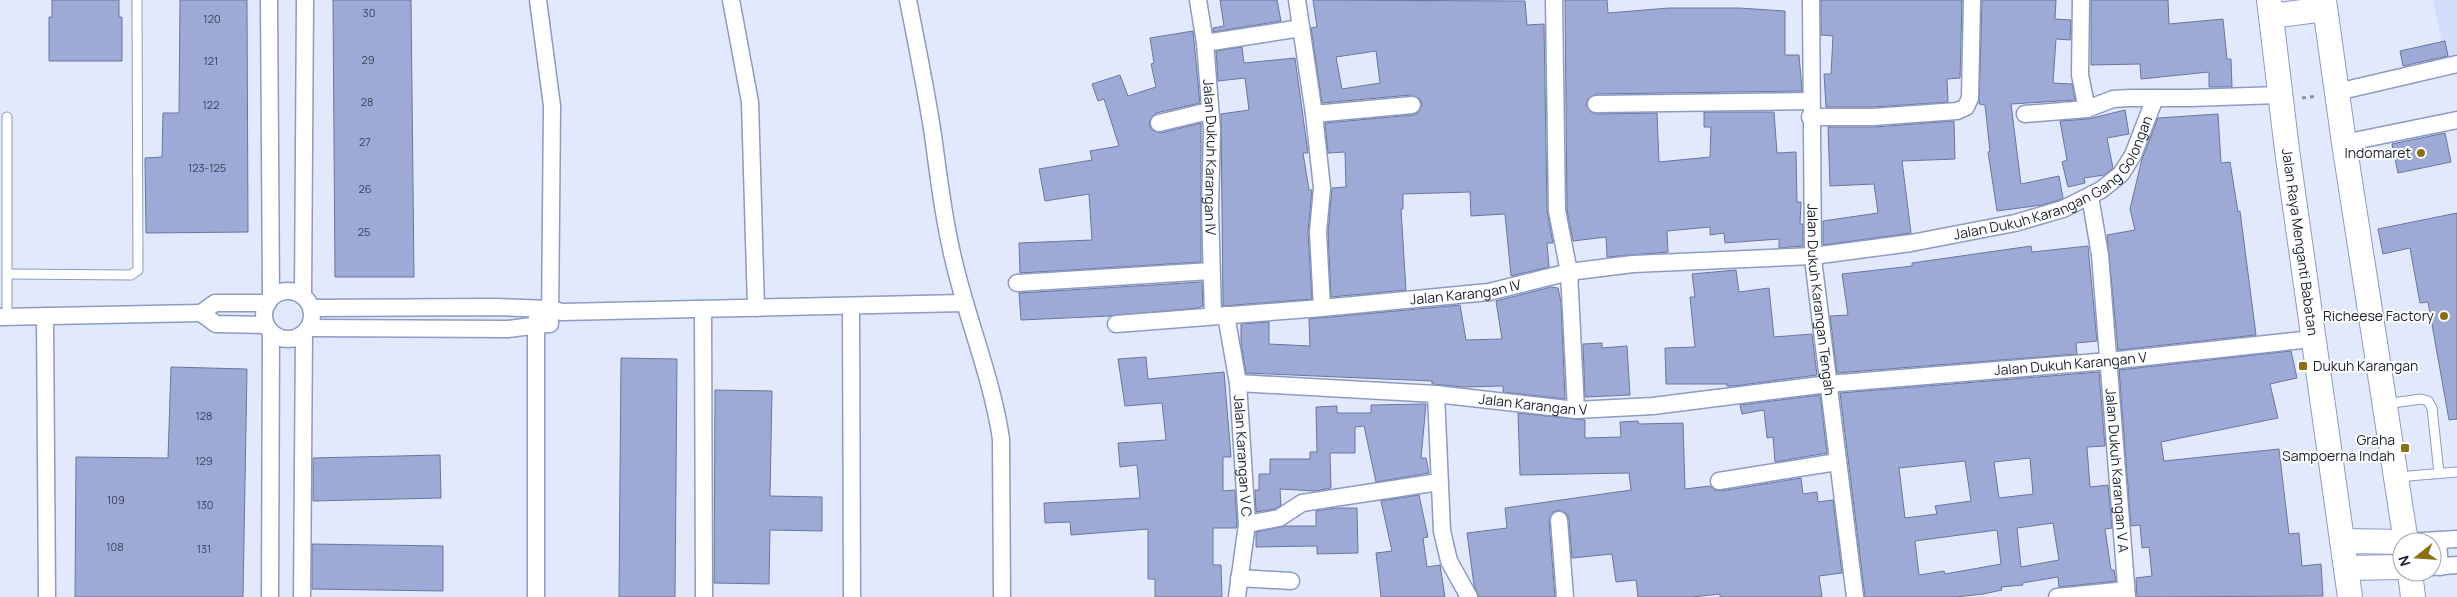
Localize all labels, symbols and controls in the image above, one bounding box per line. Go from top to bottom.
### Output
house number: 30 [363,5,375,20]
house number: 120 [203,11,221,26]
house number: 29 [361,52,375,67]
house number: 121 [204,53,218,68]
street label: Jalan Dukuh Karangan IV [1199,78,1222,236]
house number: 28 [361,94,373,109]
house number: 122 [203,97,219,112]
street label: Jalan Dukuh Karangan Gang Golongan [1952,113,2156,244]
house number: 27 [359,134,371,149]
place label: Indomaret [2345,143,2411,162]
street label: Jalan Raya Menganti Babatan [2278,147,2323,337]
marker: Indomaret [2415,147,2427,159]
house number: 123-125 [188,160,226,175]
house number: 26 [358,181,372,196]
street label: Jalan Dukuh Karangan Tengah [1804,204,1840,396]
house number: 25 [358,224,370,239]
street label: Jalan Karangan IV [1409,274,1524,309]
place label: Richeese Factory [2323,306,2435,325]
marker: Richeese Factory [2438,310,2450,322]
street label: Jalan Dukuh Karangan V [1993,347,2148,379]
place label: Dukuh Karangan [2313,356,2418,375]
marker: Dukuh Karangan [2297,360,2309,372]
street label: Jalan Dukuh Karangan V A [2102,387,2133,554]
street label: Jalan Karangan V [1478,389,1588,419]
street label: Jalan Karangan V C [1230,394,1257,517]
house number: 128 [196,408,212,423]
place label: Graha Sampoerna Indah [2282,430,2395,465]
marker: Graha Sampoerna Indah [2399,442,2411,454]
house number: 129 [195,453,213,468]
house number: 109 [107,492,125,507]
house number: 130 [196,497,214,512]
north arrow [2392,532,2442,582]
house number: 108 [106,539,124,554]
house number: 131 [197,541,211,556]
text: N [2394,553,2415,569]

